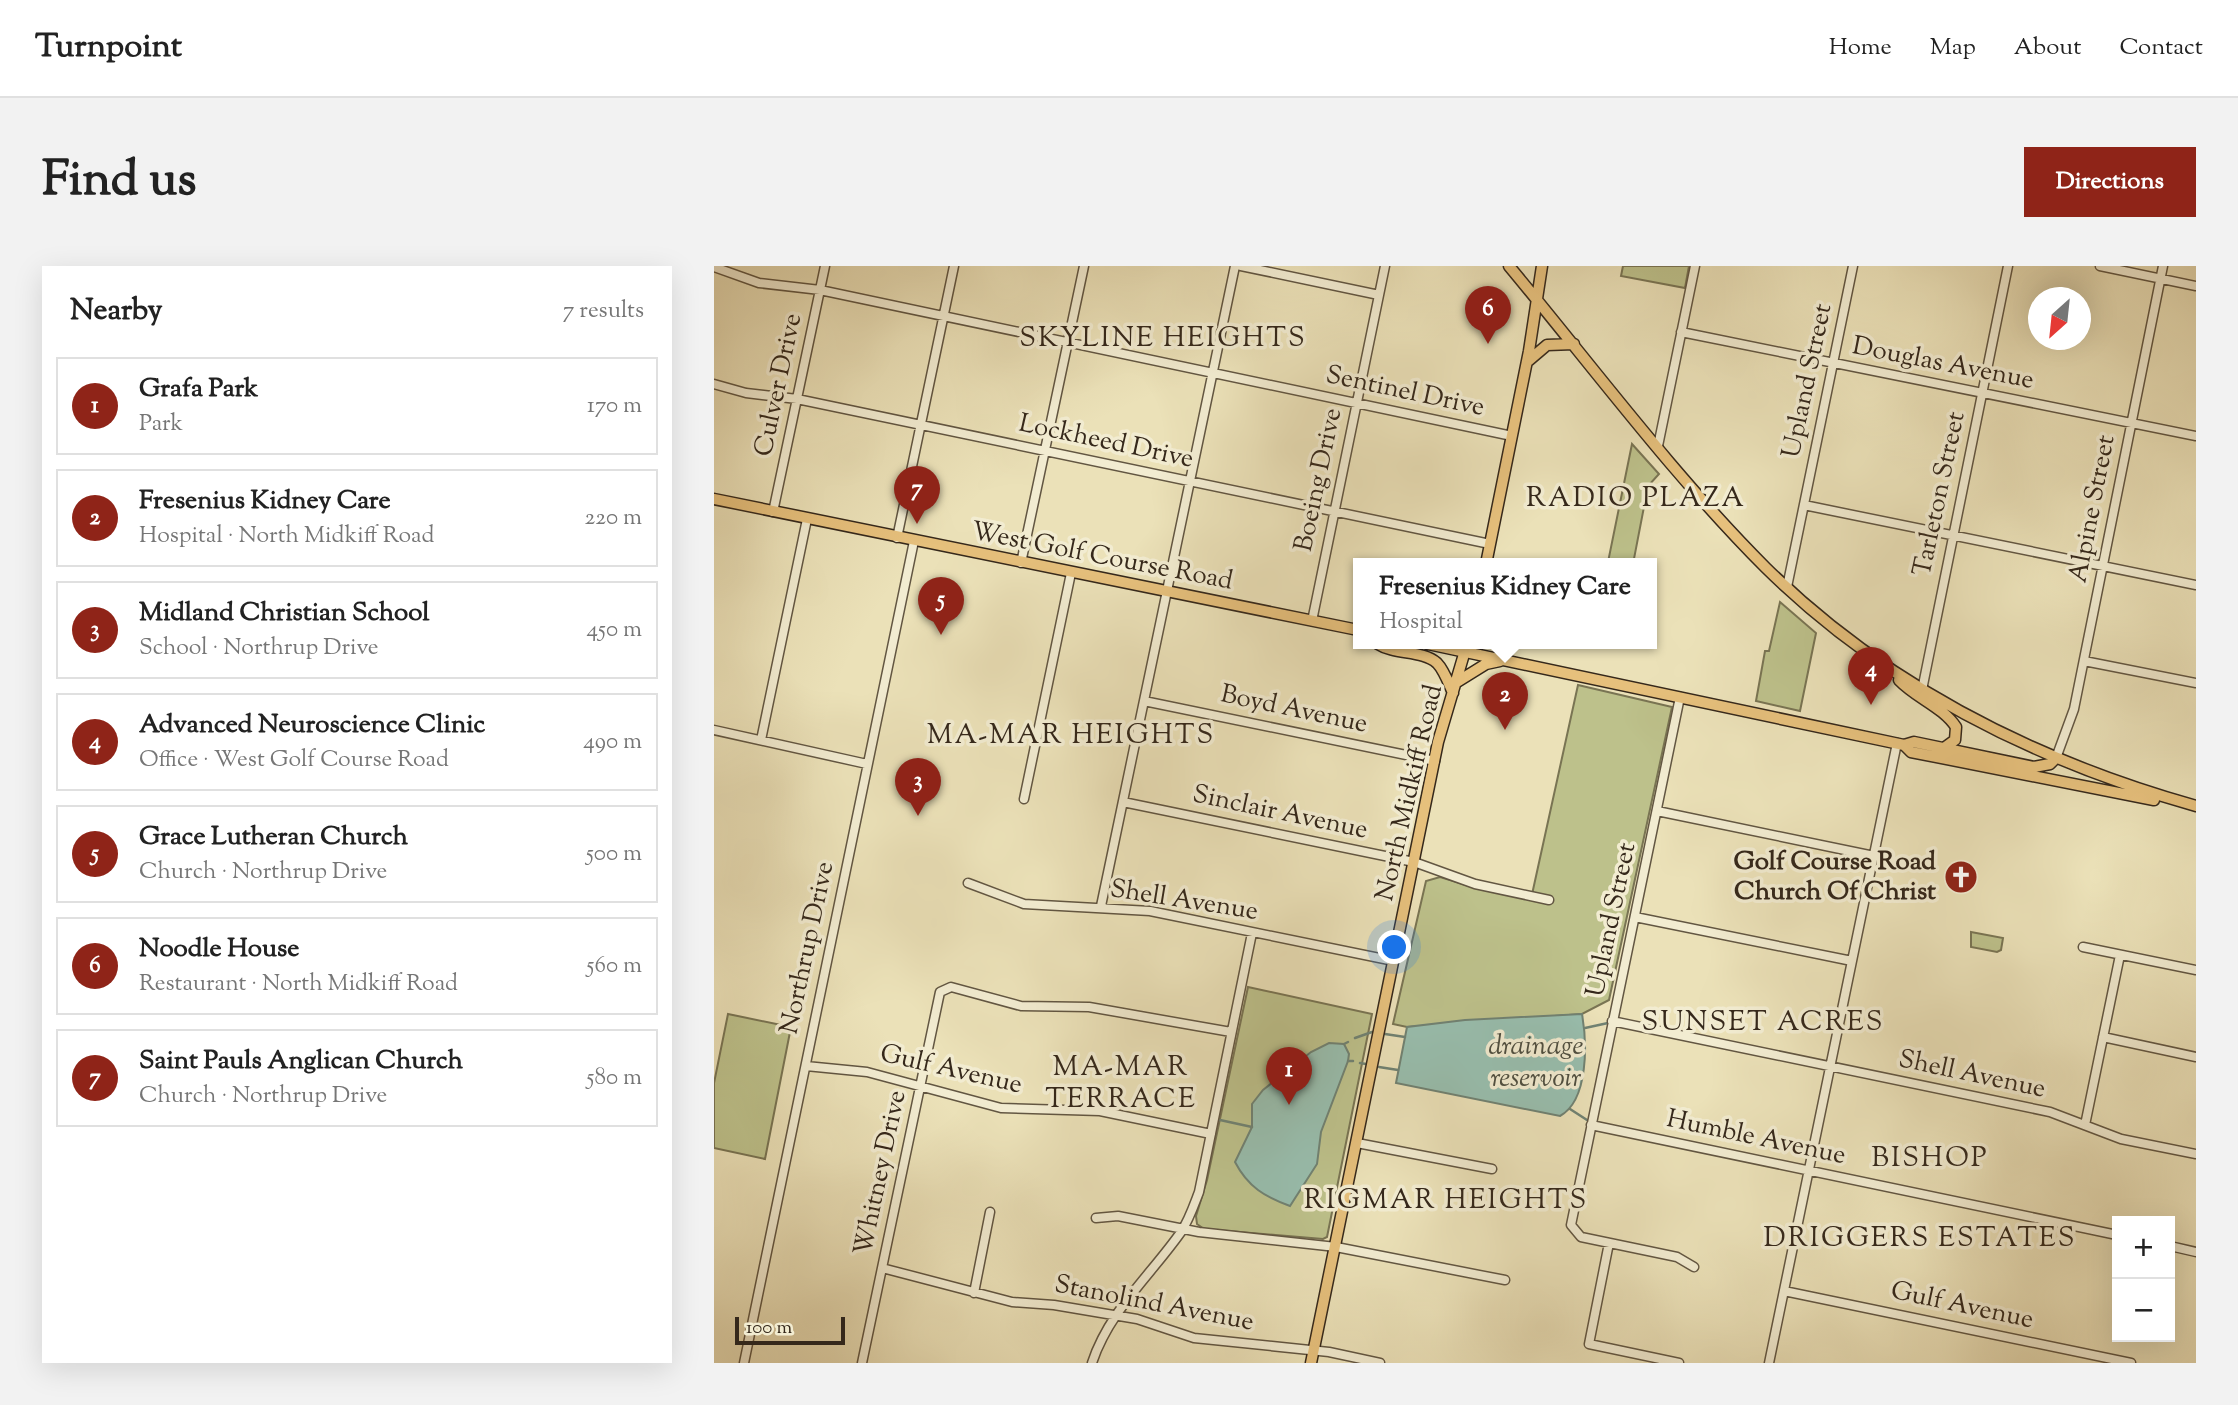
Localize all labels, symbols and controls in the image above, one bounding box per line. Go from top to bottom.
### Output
text: Turnpoint [35,24,182,72]
text: Home [1829,31,1892,65]
text: Map [1930,31,1976,65]
text: About [2014,31,2081,65]
text: Contact [2119,31,2203,65]
text: Find us [42,147,196,217]
button: Directions [2024,147,2196,217]
pin: 6 [1465,286,1511,344]
north arrow [2028,287,2091,350]
text: Nearby [70,290,162,333]
text: 7 results [563,295,644,328]
street label: Upland Street [1774,300,1842,462]
street label: Culver Drive [746,310,812,460]
district label: SKYLINE HEIGHTS [1019,319,1307,359]
street label: Douglas Avenue [1849,328,2037,400]
street label: Sentinel Drive [1322,357,1488,427]
text: Grafa Park [139,371,258,408]
text: 1 [91,390,99,423]
text: 170 m [587,390,642,423]
street label: Lockheed Drive [1015,405,1197,479]
street label: Boeing Drive [1286,405,1352,555]
text: Park [139,408,183,441]
street label: Tarleton Street [1905,408,1976,580]
street label: Alpine Street [2061,432,2125,586]
pin: 7 [894,466,940,524]
district label: RADIO PLAZA [1526,479,1746,519]
text: Fresenius Kidney Care [139,483,391,520]
text: 2 [90,502,100,535]
text: 220 m [584,502,642,535]
street label: West Golf Course Road [968,513,1236,601]
text: Hospital · North Midkiff Road [139,520,434,553]
popup [1353,558,1657,649]
text: Fresenius Kidney Care [1379,569,1631,606]
pin: 5 [918,577,964,635]
text: Midland Christian School [139,595,430,632]
text: Hospital [1379,606,1463,639]
text: 3 [90,614,100,647]
text: 450 m [586,614,642,647]
text: School · Northrup Drive [139,632,379,665]
pin: 4 [1848,647,1894,705]
pin: 2 [1482,672,1528,730]
street label: Boyd Avenue [1217,676,1371,744]
street label: North Midkiff Road [1367,681,1453,905]
text: Advanced Neuroscience Clinic [139,707,485,744]
district label: MA-MAR HEIGHTS [927,716,1215,756]
text: 4 [89,726,101,759]
text: 490 m [583,726,642,759]
text: Office · West Golf Course Road [139,744,449,777]
pin: 3 [895,758,941,816]
street label: Sinclair Avenue [1189,776,1371,850]
text: Grace Lutheran Church [139,819,408,856]
text: 5 [91,838,99,871]
text: 500 m [586,838,642,871]
street label: Upland Street [1578,839,1646,1001]
place label: Golf Course Road Church Of Christ [1733,844,1936,911]
text: Church · Northrup Drive [139,856,387,889]
street label: Northrup Drive [772,858,844,1038]
church icon: Golf Course Road Church Of Christ [1942,858,1980,896]
street label: Shell Avenue [1107,871,1261,931]
your location [1377,930,1411,964]
text: Noodle House [139,931,299,968]
text: 6 [89,950,101,983]
text: 560 m [587,950,642,983]
text: Restaurant · North Midkiff Road [139,968,458,1001]
district label: SUNSET ACRES [1642,1003,1884,1043]
water label: drainage reservoir [1488,1027,1584,1099]
street label: Gulf Avenue [876,1036,1026,1104]
street label: Shell Avenue [1895,1041,2049,1109]
text: Saint Pauls Anglican Church [139,1043,463,1080]
pin: 1 [1266,1047,1312,1105]
district label: MA-MAR TERRACE [1045,1048,1197,1120]
text: 7 [89,1062,101,1095]
text: 580 m [587,1062,642,1095]
text: Church · Northrup Drive [139,1080,387,1113]
street label: Whitney Drive [845,1087,917,1259]
street label: Humble Avenue [1663,1101,1849,1175]
district label: BISHOP [1871,1139,1989,1179]
district label: RIGMAR HEIGHTS [1304,1181,1588,1221]
map controls [2112,1216,2175,1342]
button: + [2112,1216,2175,1279]
district label: DRIGGERS ESTATES [1764,1219,2076,1259]
street label: Stanolind Avenue [1051,1267,1257,1341]
street label: Gulf Avenue [1887,1273,2037,1339]
button: − [2112,1279,2175,1342]
scale bar [735,1314,845,1346]
text: 100 m [746,1315,792,1342]

